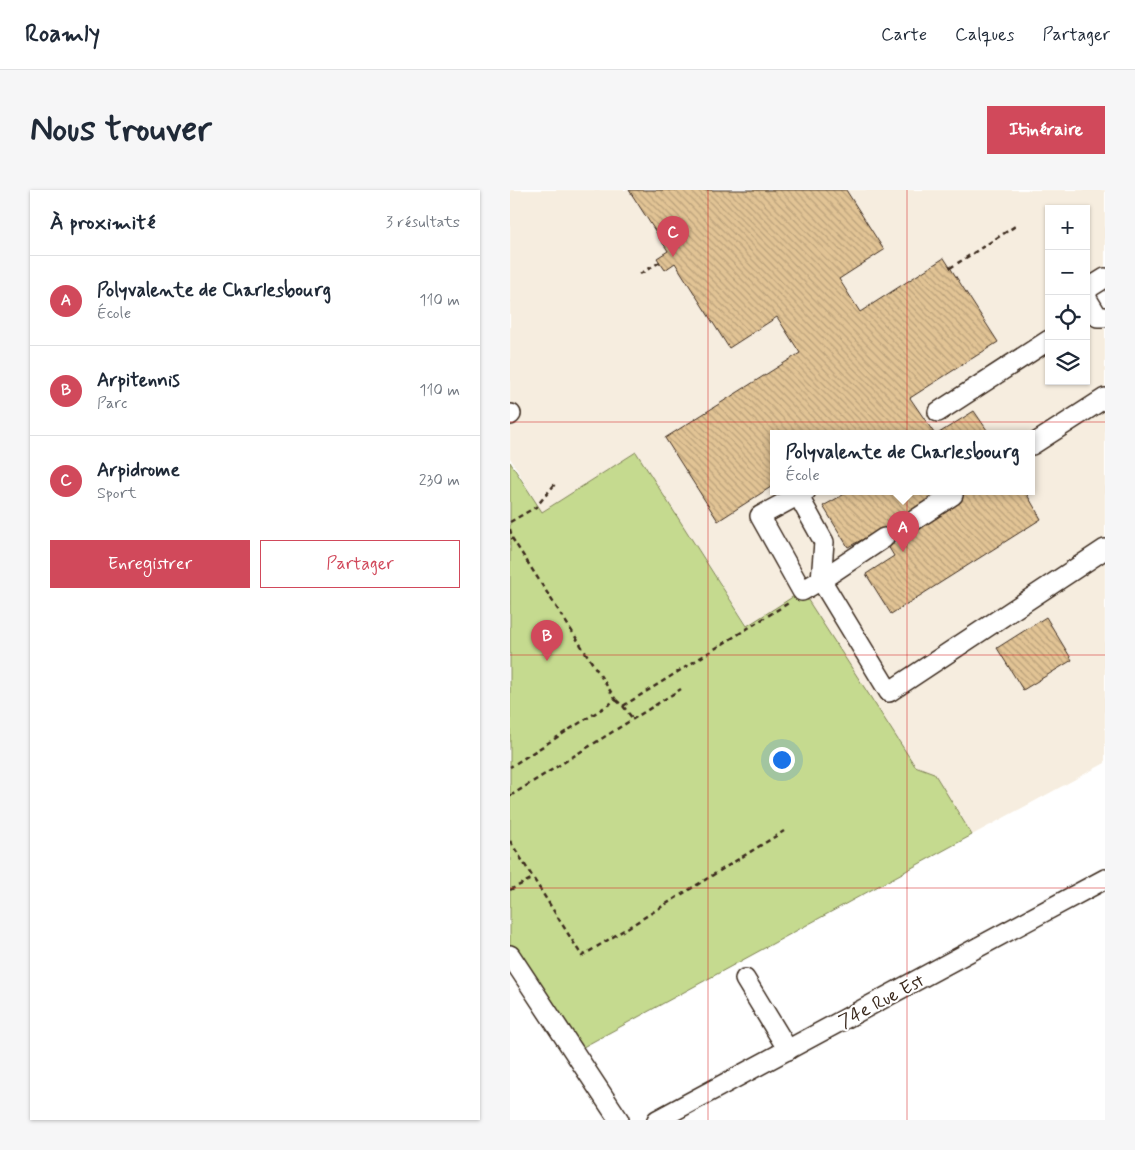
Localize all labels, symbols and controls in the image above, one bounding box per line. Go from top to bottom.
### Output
text: Roamly [25,19,100,50]
text: Carte [881,23,927,47]
text: Calques [955,23,1014,47]
text: Partager [1042,23,1110,47]
button: Itinéraire [987,106,1105,154]
text: Nous trouver [30,107,212,153]
map controls [1045,205,1090,385]
button: + [1045,205,1090,250]
text: À proximité [50,209,156,237]
text: 3 résultats [386,212,460,233]
pin: C [657,216,689,257]
button: − [1045,250,1090,295]
text: Polyvalente de Charlesbourg [97,278,331,303]
text: A [61,290,71,311]
text: 110 m [419,290,460,311]
button: locate [1045,295,1090,340]
text: École [97,303,131,324]
button: layers [1045,340,1090,385]
text: Arpitennis [97,368,180,393]
text: B [61,380,71,401]
text: 110 m [419,380,460,401]
text: Parc [97,393,127,414]
popup [770,430,1035,495]
text: Polyvalente de Charlesbourg [785,440,1020,465]
text: Arpidrome [97,458,180,483]
text: École [785,465,820,486]
text: C [60,470,72,491]
text: 230 m [419,470,460,491]
text: Sport [97,483,137,504]
pin: A [887,511,919,552]
button: Enregistrer [50,540,250,588]
button: Partager [260,540,460,588]
pin: B [531,620,563,661]
your location [769,747,795,773]
street label: 74e Rue Est [835,968,929,1034]

